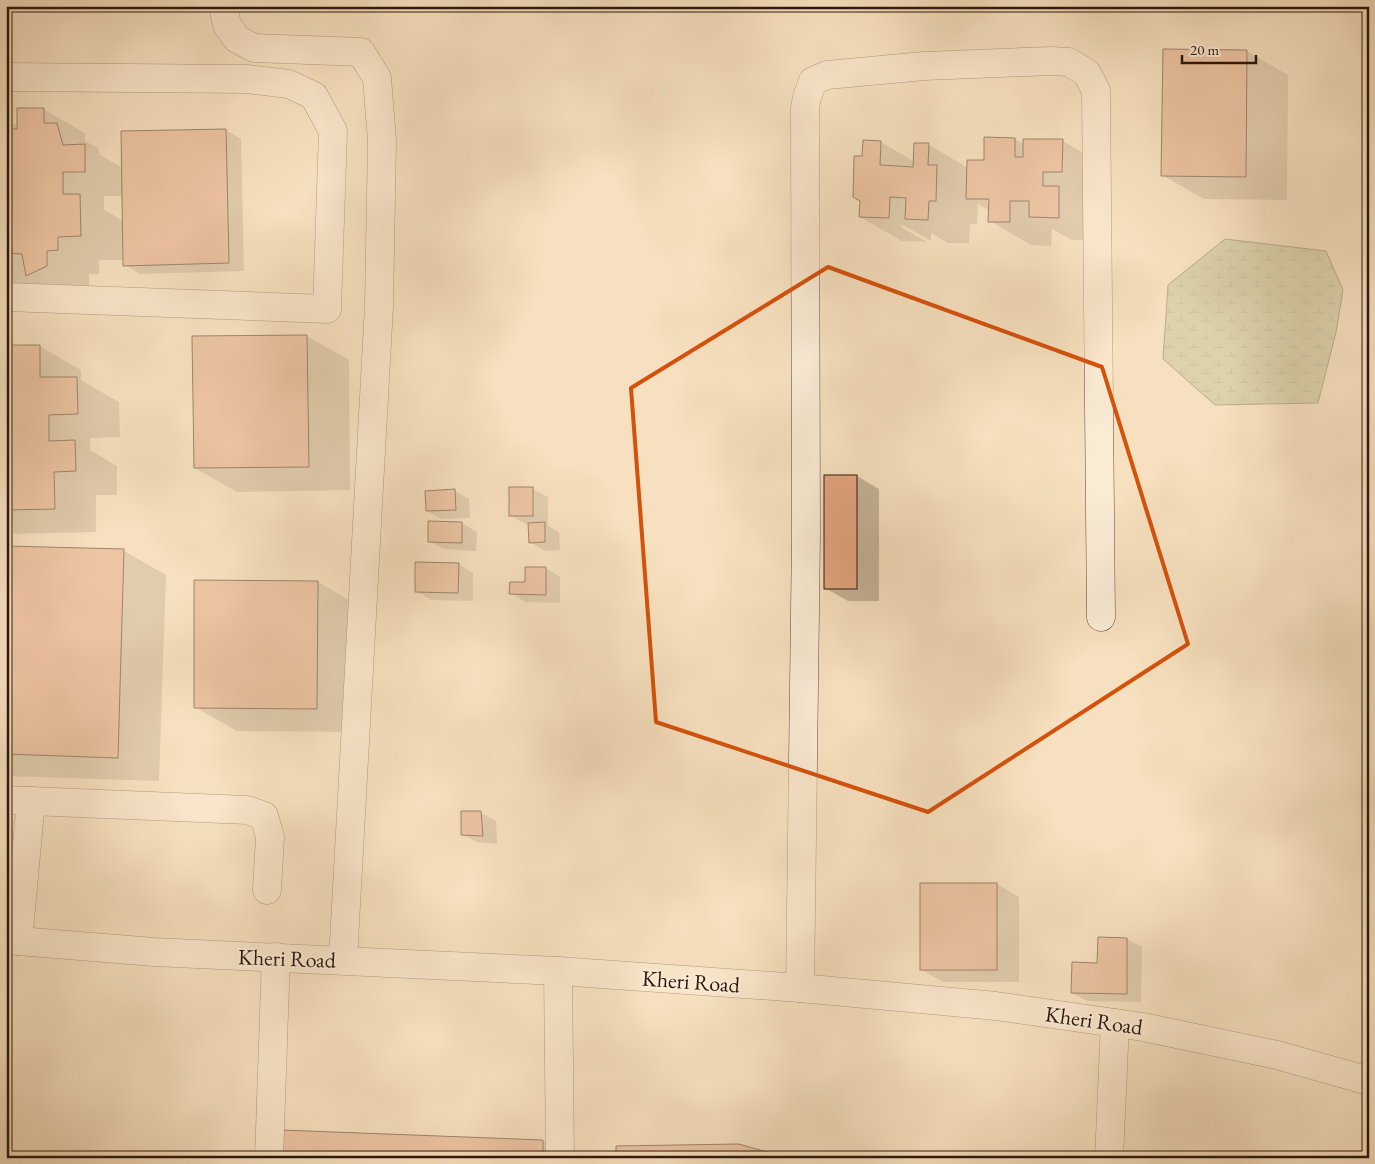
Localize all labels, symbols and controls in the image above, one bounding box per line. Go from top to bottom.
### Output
scale bar [1182,32,1256,64]
text: 20 m [1190,40,1219,59]
street label: Kheri Road [237,942,337,975]
street label: Kheri Road [641,964,742,999]
street label: Kheri Road [1043,999,1145,1042]

